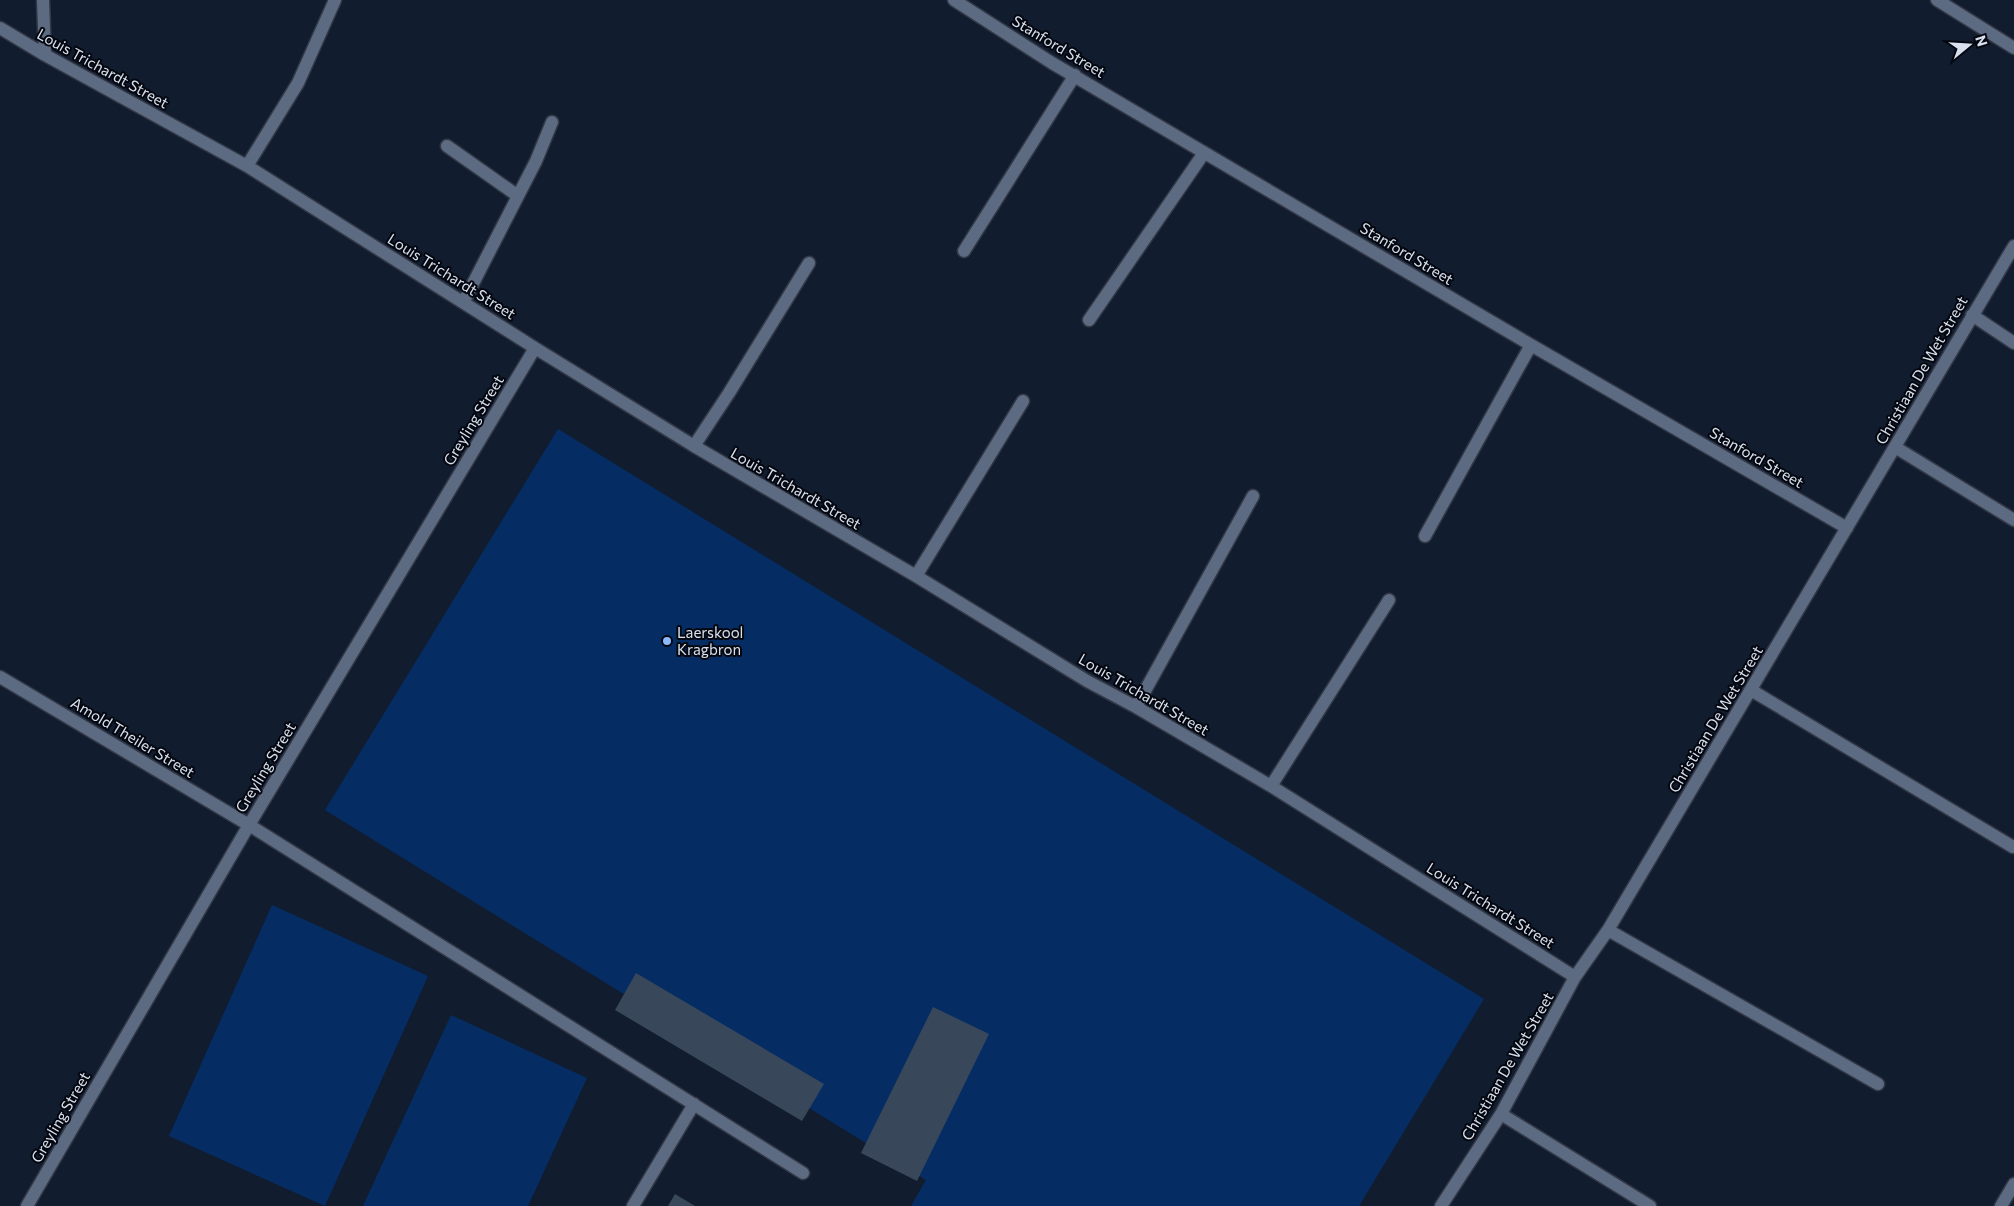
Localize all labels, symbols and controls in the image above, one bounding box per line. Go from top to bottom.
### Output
street label: Stanford Street [1009,11,1109,81]
north arrow [1944,20,1994,70]
street label: Louis Trichardt Street [34,24,172,112]
text: N [1972,33,1992,48]
street label: Stanford Street [1357,218,1457,288]
street label: Louis Trichardt Street [385,229,519,323]
street label: Christiaan De Wet Street [1871,293,1971,447]
street label: Greyling Street [439,372,507,468]
street label: Stanford Street [1707,423,1807,491]
street label: Louis Trichardt Street [728,443,864,533]
place label: Laerskool Kragbron [677,623,743,658]
marker: Laerskool Kragbron [661,635,673,647]
street label: Christiaan De Wet Street [1664,642,1766,796]
street label: Louis Trichardt Street [1076,649,1212,739]
street label: Amold Theiler Street [68,693,198,781]
street label: Greyling Street [231,719,299,815]
street label: Louis Trichardt Street [1424,858,1558,952]
street label: Christiaan De Wet Street [1457,989,1557,1143]
street label: Greyling Street [27,1068,93,1166]

